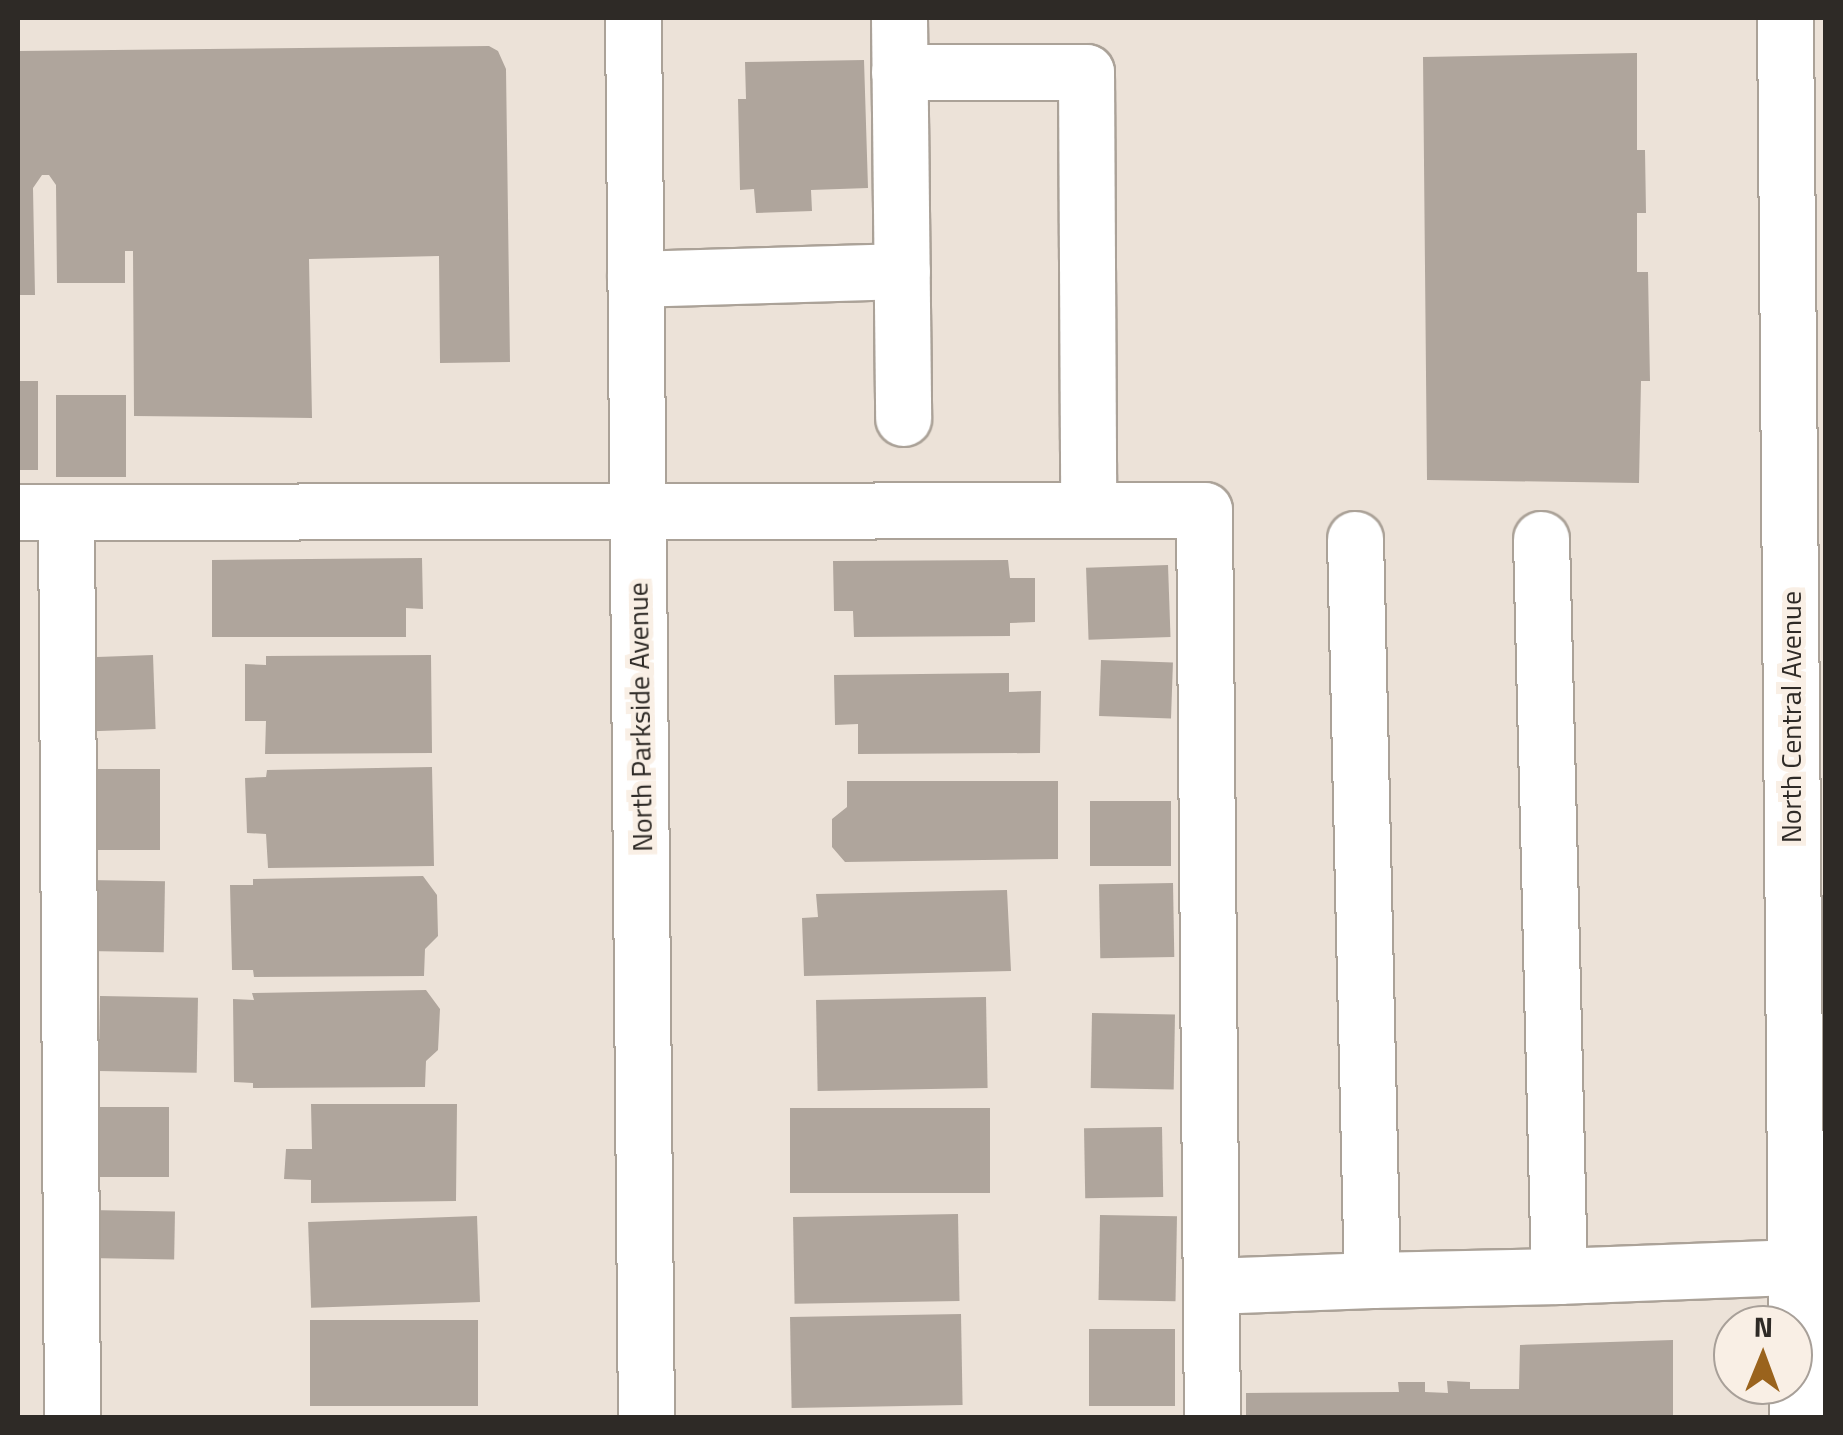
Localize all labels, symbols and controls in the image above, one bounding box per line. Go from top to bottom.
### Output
street label: North Parkside Avenue [621,582,659,852]
street label: North Central Avenue [1774,591,1808,843]
north arrow [1713,1305,1813,1405]
text: N [1753,1305,1774,1348]

